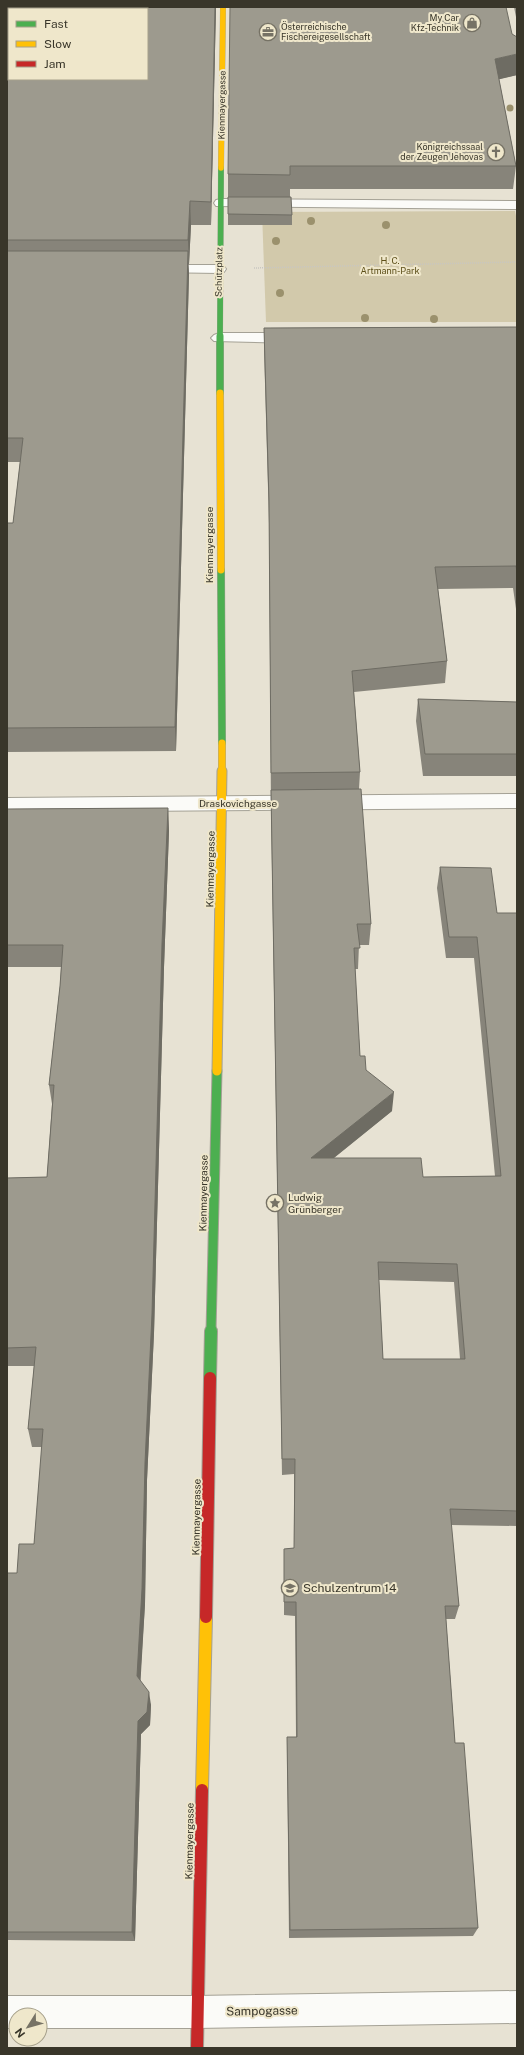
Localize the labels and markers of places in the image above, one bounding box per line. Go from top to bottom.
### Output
place label: My Car Kfz-Technik [411,12,459,33]
shop icon: My Car Kfz-Technik [462,13,482,33]
place label: Österreichische Fischereigesellschaft [281,21,371,42]
office icon: Österreichische Fischereigesellschaft [258,22,278,42]
place label: Königreichssaal der Zeugen Jehovas [400,141,483,162]
church icon: Königreichssaal der Zeugen Jehovas [486,142,506,162]
place label: Ludwig Grünberger [288,1191,342,1215]
place icon: Ludwig Grünberger [265,1193,285,1213]
school or university icon: Schulzentrum 14 [280,1578,300,1598]
place label: Schulzentrum 14 [303,1581,397,1595]

